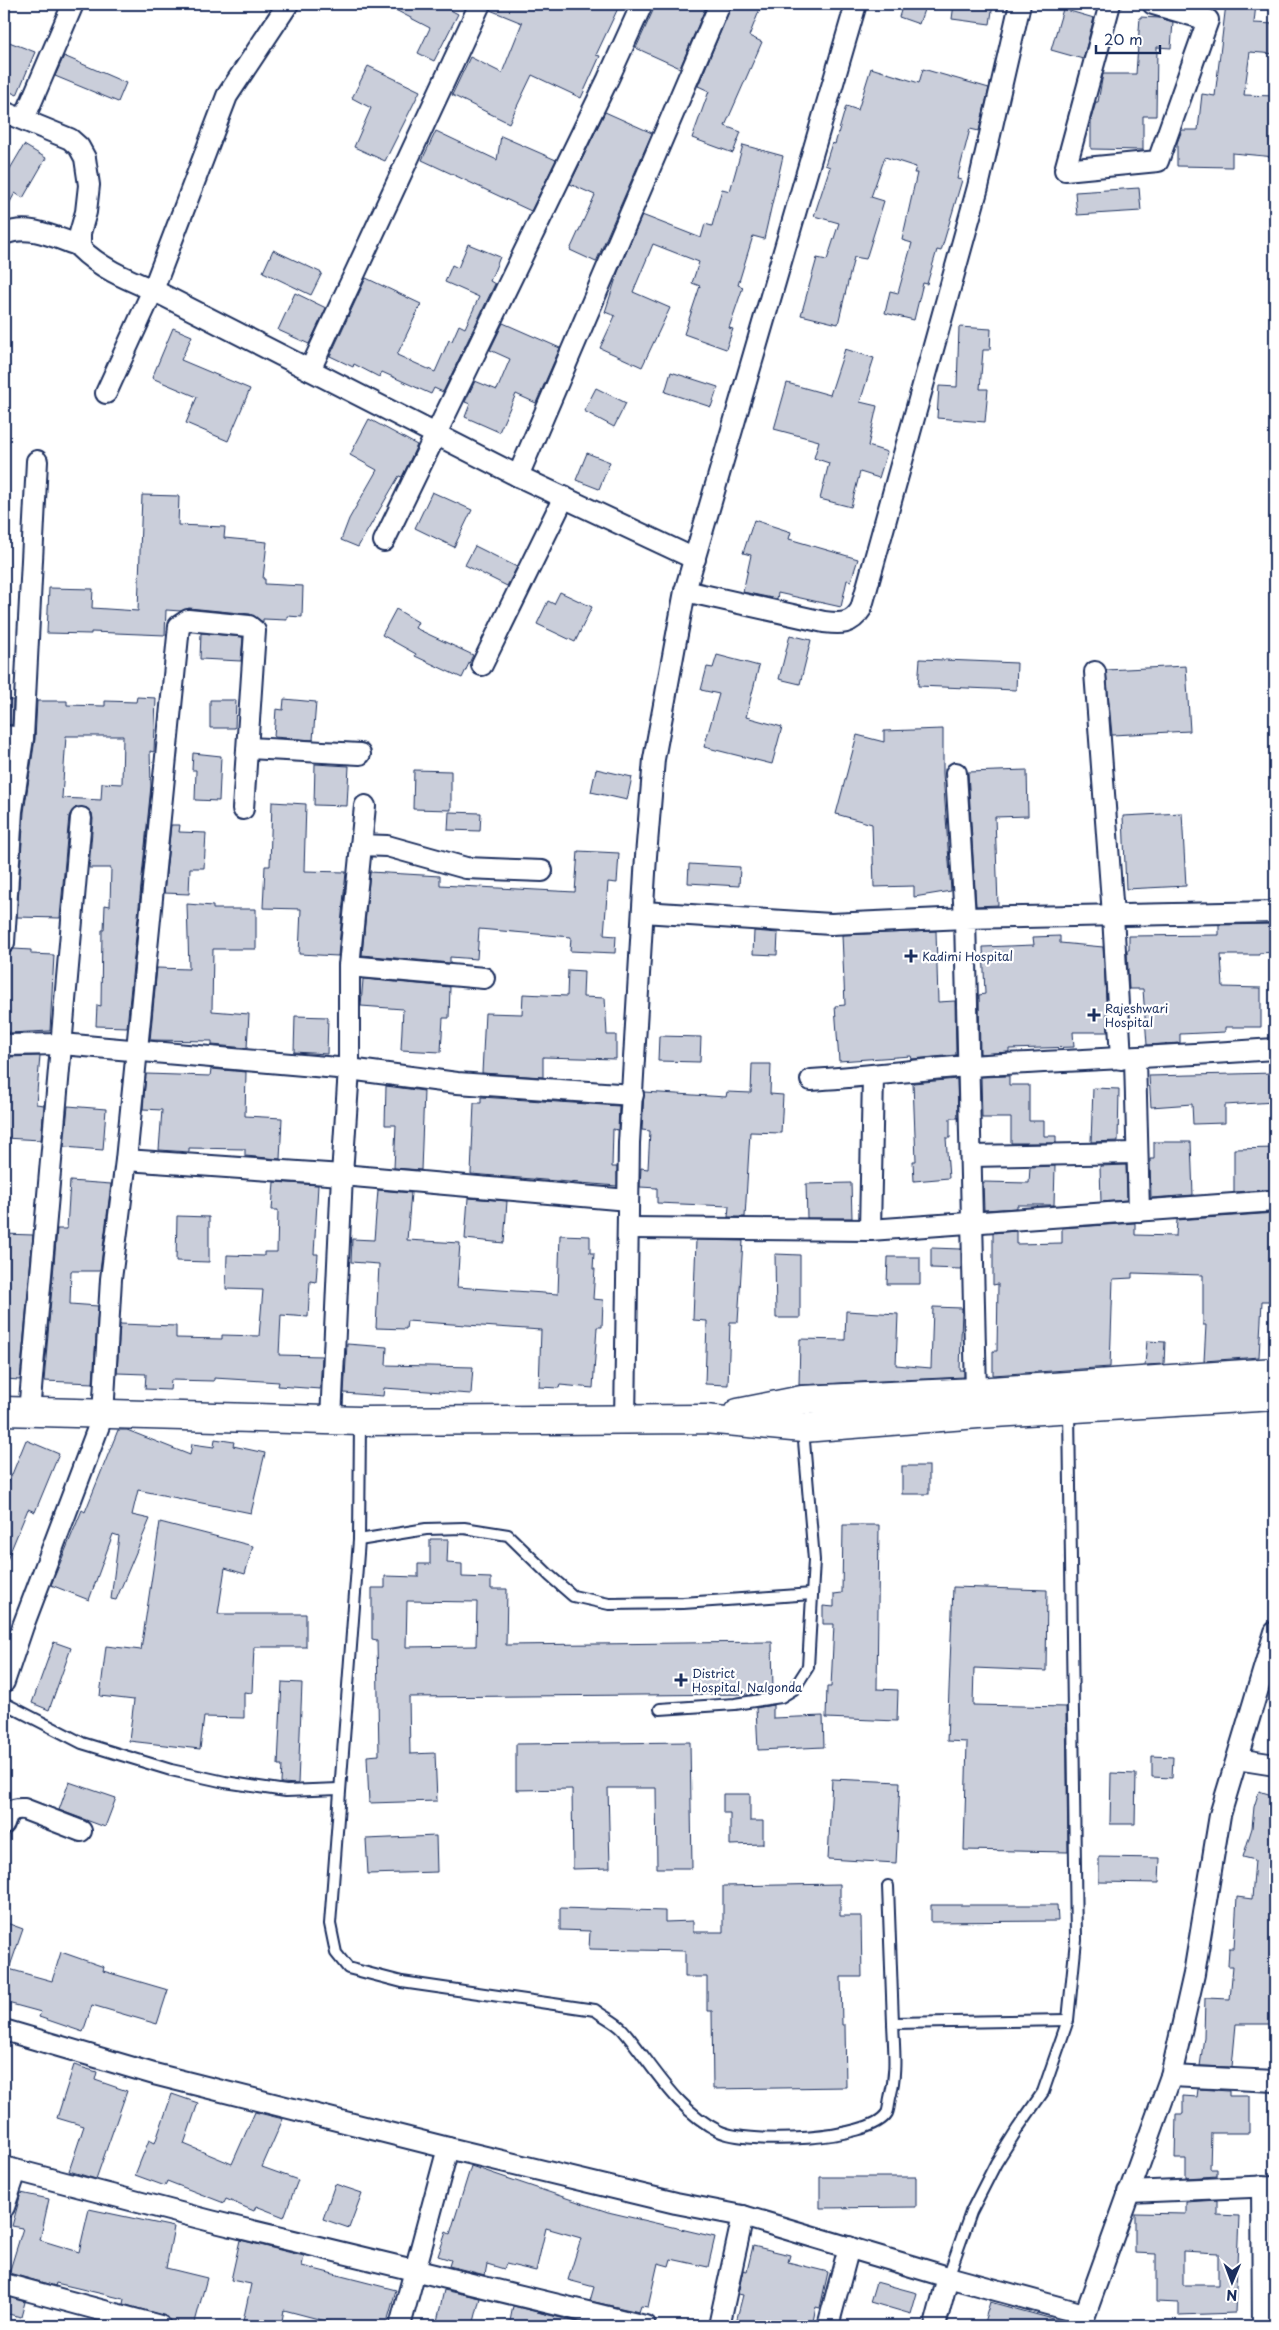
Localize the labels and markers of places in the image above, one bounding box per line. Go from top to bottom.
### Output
place label: Kadimi Hospital [922,947,1013,965]
marker: Kadimi Hospital [904,949,918,963]
place label: Rajeshwari Hospital [1105,999,1168,1031]
marker: Rajeshwari Hospital [1087,1008,1101,1022]
place label: District Hospital, Nalgonda [692,1664,803,1696]
marker: District Hospital, Nalgonda [674,1673,688,1687]

